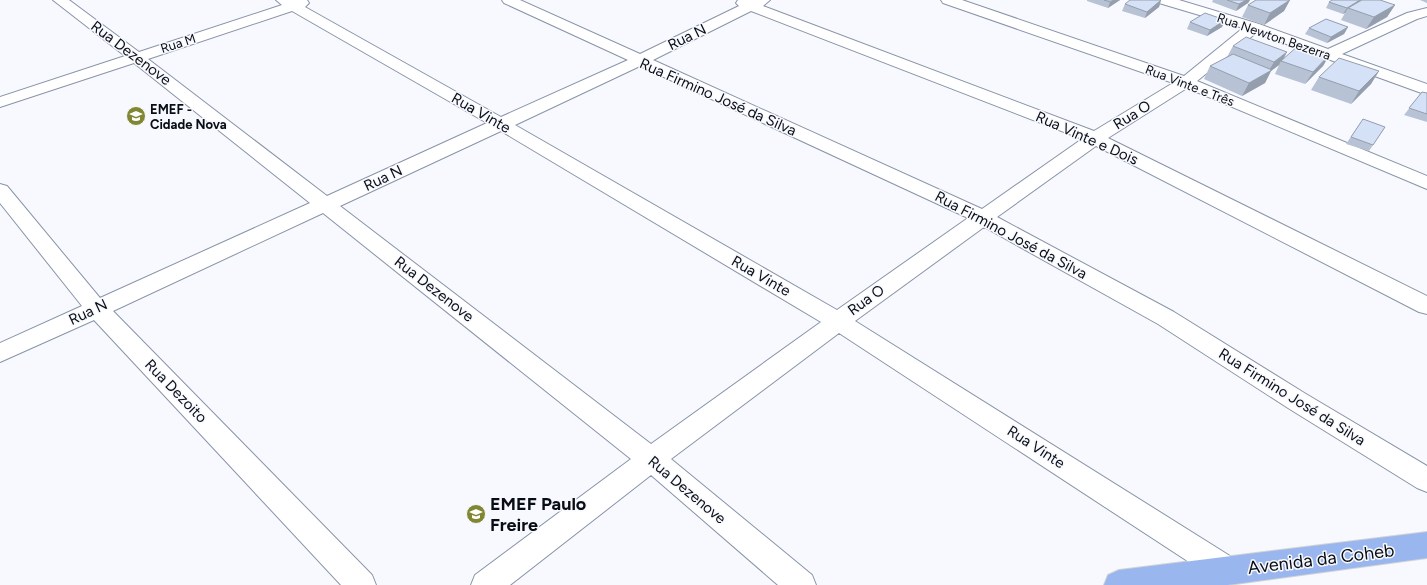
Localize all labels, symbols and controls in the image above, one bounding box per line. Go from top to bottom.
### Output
street label: Rua Newton Bezerra [1215,10,1333,63]
street label: Rua Dezenove [87,17,175,89]
street label: Rua N [665,20,709,54]
street label: Rua M [159,31,198,56]
street label: Rua Firmino José da Silva [637,54,799,140]
street label: Rua Vinte e Três [1143,62,1236,109]
street label: Rua Vinte [448,89,514,137]
street label: Rua O [1110,97,1154,133]
place label: EMEF - Cidade Nova [150,102,227,132]
school or university icon: EMEF - Cidade Nova [125,105,147,127]
street label: Rua Vinte e Dois [1033,107,1141,169]
street label: Rua N [361,161,405,195]
street label: Rua Firmino José da Silva [932,187,1090,283]
street label: Rua Dezenove [391,252,477,326]
street label: Rua Vinte [728,252,794,300]
street label: Rua O [844,281,888,319]
street label: Rua N [66,295,110,329]
street label: Rua Firmino José da Silva [1215,344,1369,450]
street label: Rua Dezoito [141,355,211,427]
street label: Rua Vinte [1004,422,1068,472]
street label: Rua Dezenove [644,452,730,528]
place label: EMEF Paulo Freire [490,493,586,536]
school or university icon: EMEF Paulo Freire [465,503,487,525]
street label: Avenida da Coheb [1247,539,1395,579]

